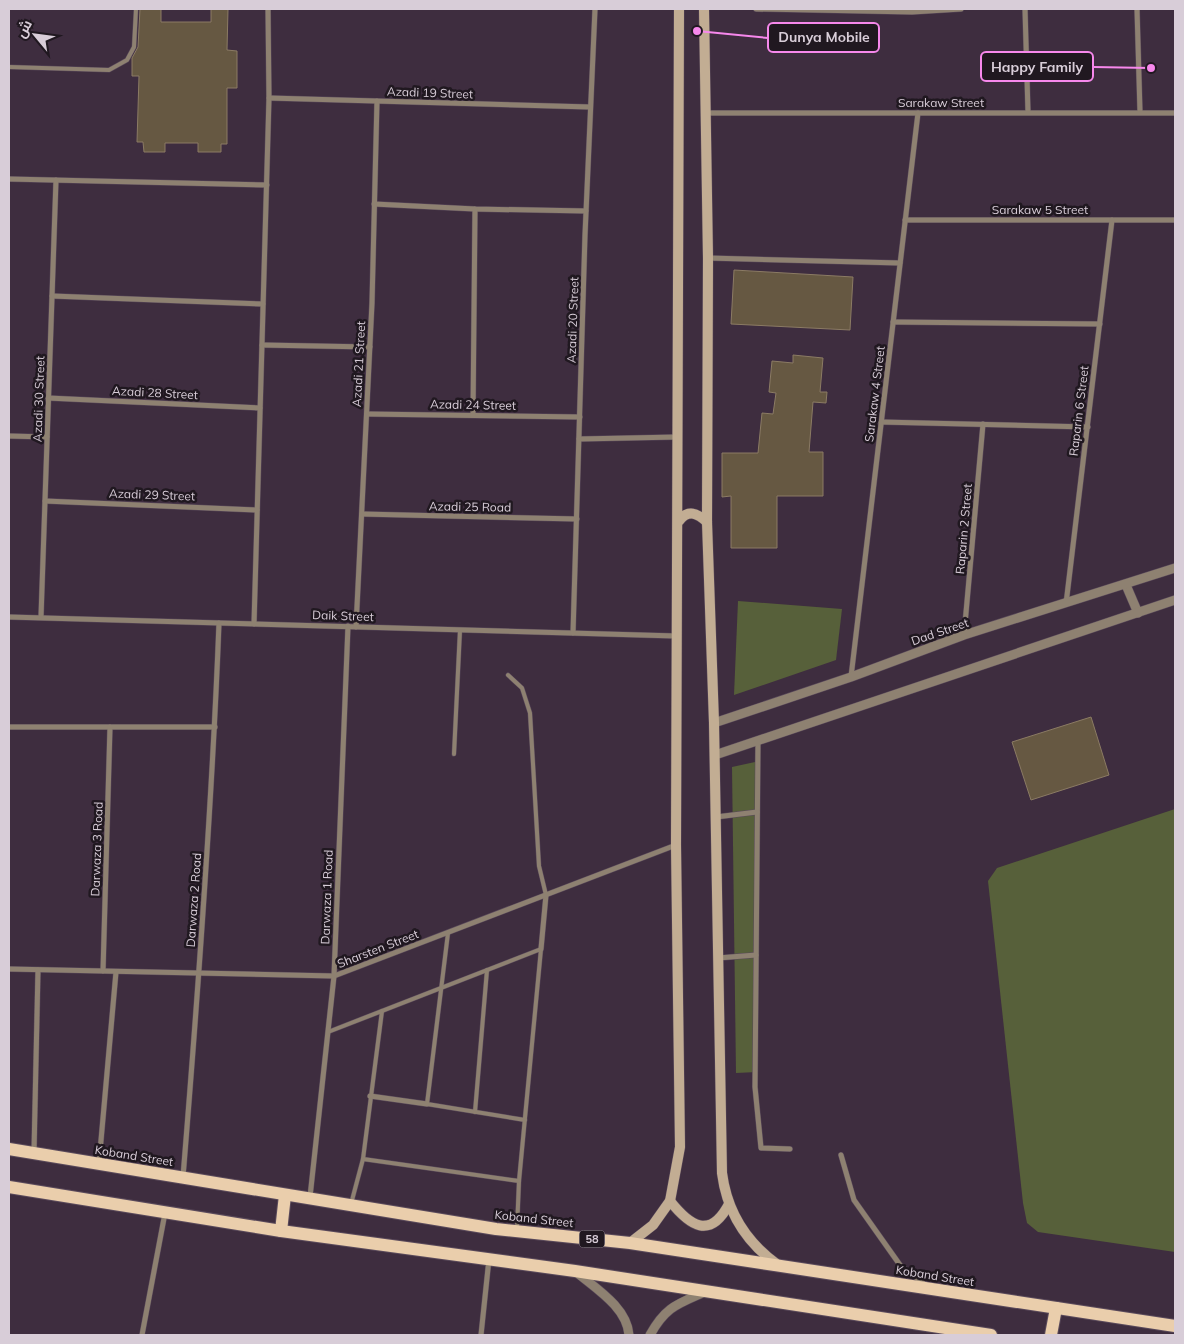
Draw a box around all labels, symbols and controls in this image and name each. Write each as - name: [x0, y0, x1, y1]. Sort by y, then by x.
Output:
- north arrow: [10, 10, 60, 60]
- text: ش: [11, 16, 36, 41]
- callout: Dunya Mobile: [768, 23, 879, 52]
- text: Dunya Mobile: [778, 28, 870, 46]
- callout: Happy Family: [981, 52, 1093, 81]
- text: Happy Family: [991, 58, 1083, 76]
- street label: Azadi 19 Street: [387, 84, 473, 101]
- street label: Sarakaw Street: [898, 95, 984, 110]
- street label: Sarakaw 5 Street: [992, 202, 1088, 217]
- street label: Azadi 20 Street: [564, 277, 581, 363]
- street label: Azadi 21 Street: [349, 321, 368, 407]
- street label: Sarakaw 4 Street: [861, 345, 888, 443]
- street label: Azadi 30 Street: [30, 356, 47, 442]
- street label: Raparin 6 Street: [1066, 365, 1091, 457]
- street label: Azadi 28 Street: [112, 383, 198, 402]
- street label: Azadi 24 Street: [430, 396, 516, 413]
- street label: Raparin 2 Street: [952, 483, 975, 575]
- street label: Azadi 29 Street: [109, 486, 195, 503]
- street label: Azadi 25 Road: [429, 498, 511, 515]
- street label: Daik Street: [312, 607, 374, 624]
- street label: Dad Street: [909, 615, 970, 648]
- street label: Darwaza 3 Road: [87, 801, 106, 897]
- street label: Darwaza 1 Road: [317, 849, 336, 945]
- street label: Darwaza 2 Road: [183, 852, 204, 948]
- street label: Sharsten Street: [335, 926, 421, 971]
- street label: Koband Street: [94, 1142, 174, 1169]
- street label: Koband Street: [494, 1207, 574, 1230]
- road number: 58: [580, 1230, 604, 1248]
- street label: Koband Street: [895, 1262, 975, 1289]

